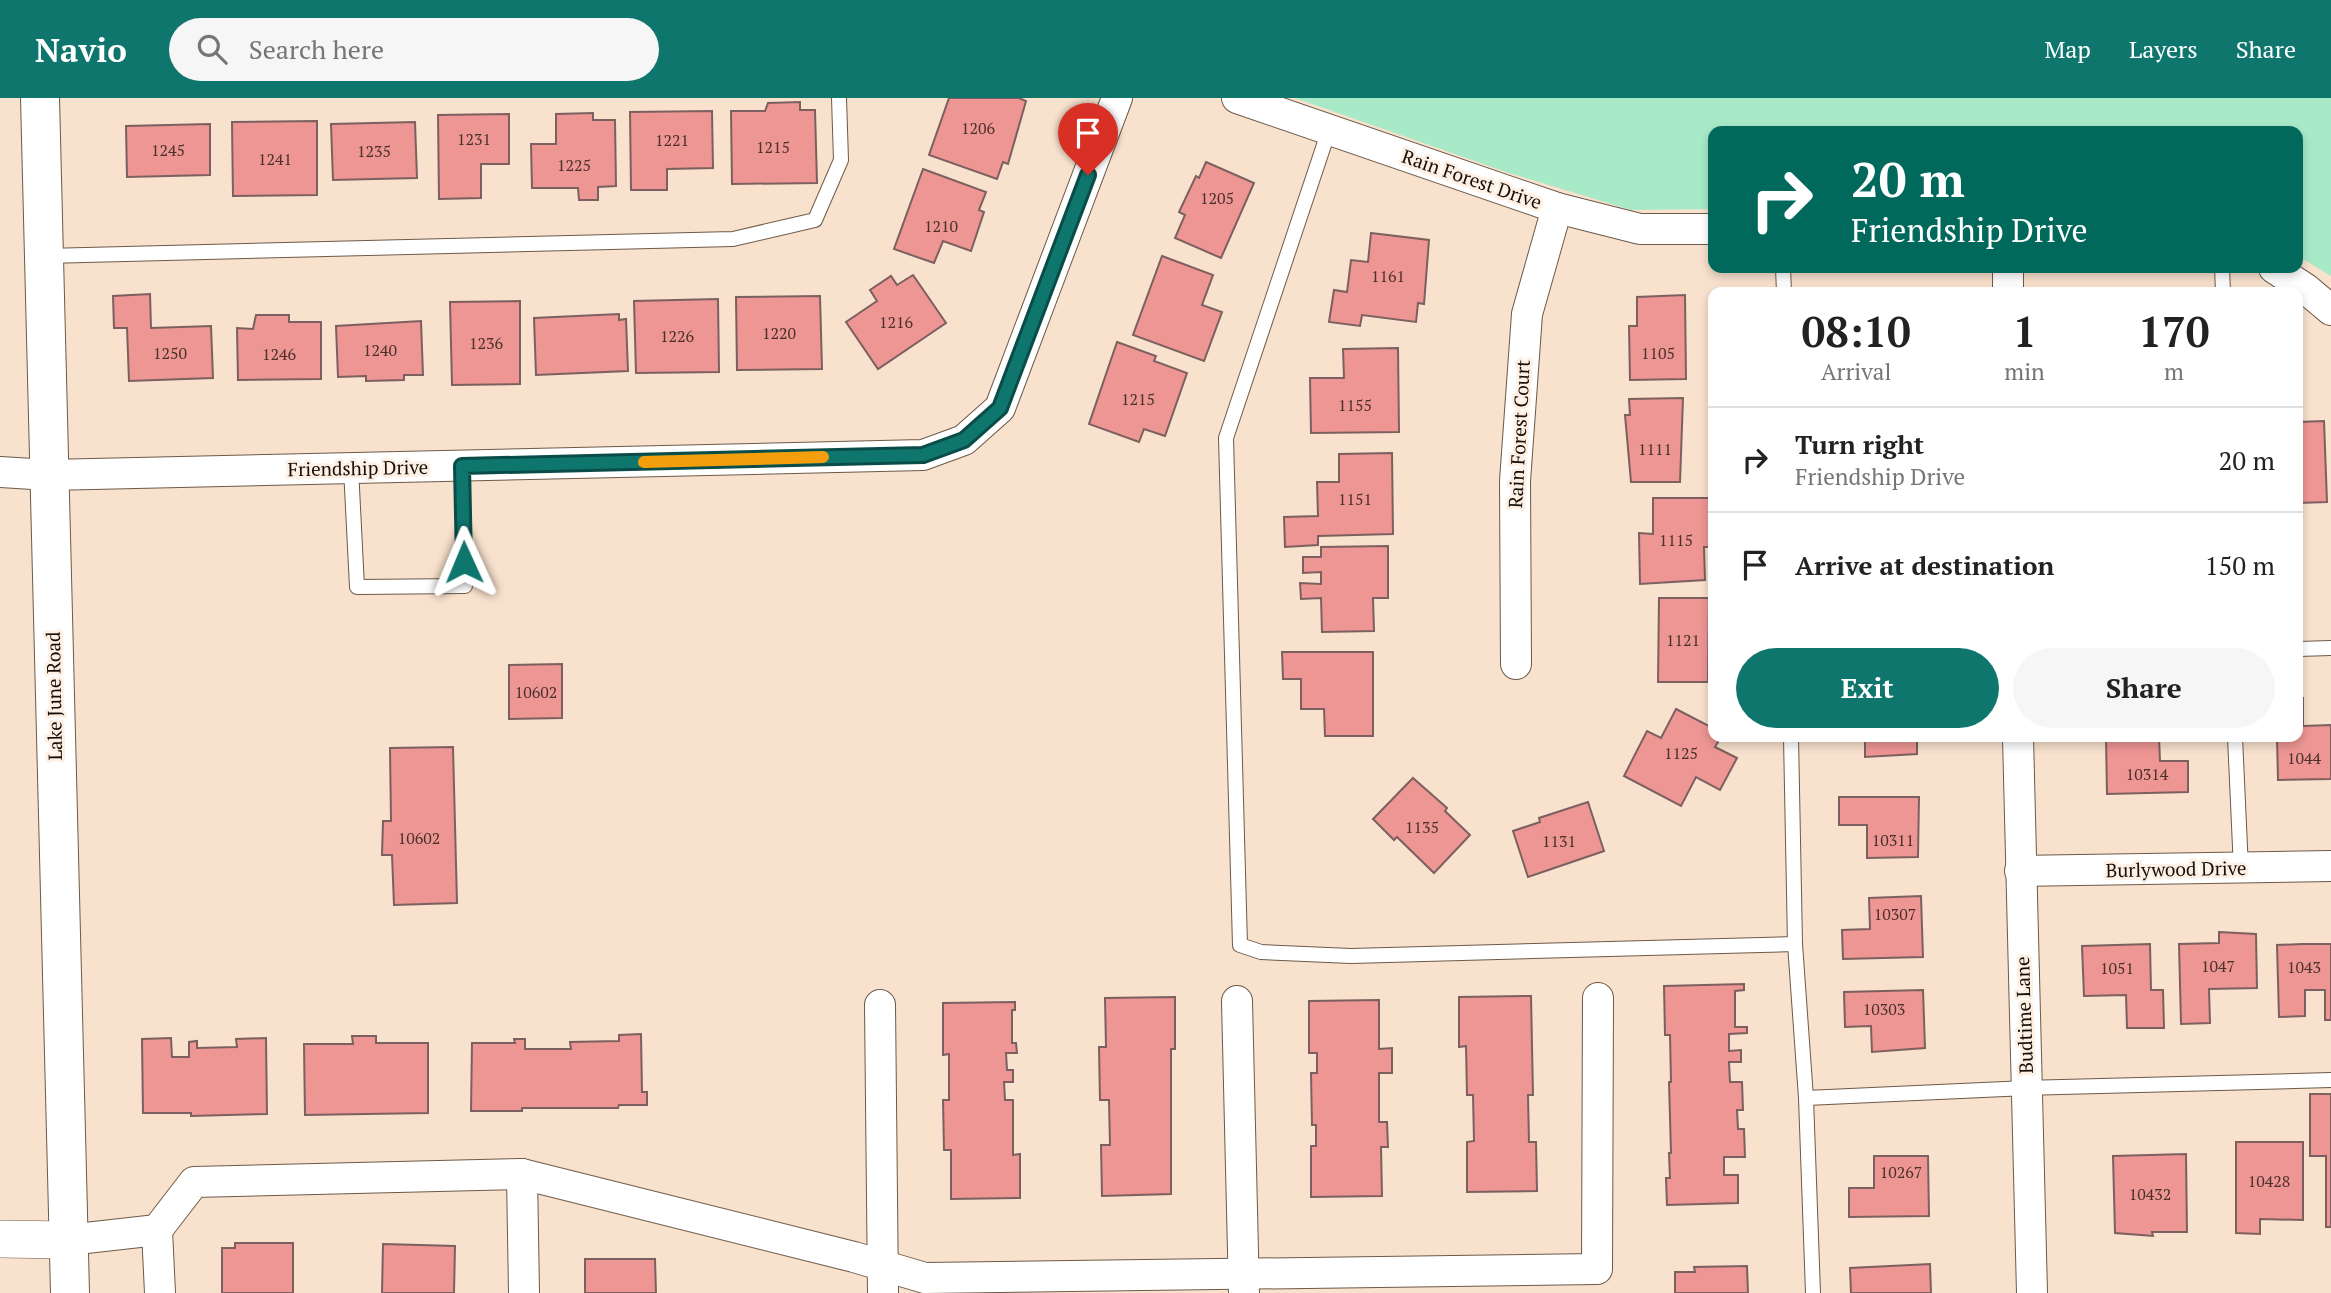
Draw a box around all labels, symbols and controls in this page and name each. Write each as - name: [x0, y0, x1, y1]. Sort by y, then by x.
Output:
- search box: [169, 18, 659, 81]
- text: Navio: [35, 28, 127, 71]
- icon: search: [193, 30, 231, 68]
- text: Search here: [249, 32, 384, 66]
- text: Map: [2044, 33, 2091, 65]
- text: Layers: [2129, 33, 2198, 65]
- text: Share: [2236, 33, 2296, 65]
- pin: [1058, 103, 1118, 175]
- icon: arrive: [1069, 114, 1107, 152]
- house number: 1206: [961, 117, 996, 139]
- house number: 1231: [457, 128, 491, 150]
- house number: 1221: [655, 129, 689, 151]
- house number: 1215: [756, 136, 790, 158]
- house number: 1245: [151, 139, 185, 161]
- house number: 1235: [357, 140, 391, 162]
- street label: Rain Forest Drive: [1399, 143, 1545, 214]
- text: 20 m: [1851, 146, 1965, 211]
- house number: 1241: [258, 148, 292, 170]
- house number: 1225: [557, 154, 591, 176]
- icon: right: [1736, 154, 1827, 245]
- house number: 1205: [1200, 187, 1234, 209]
- text: Friendship Drive: [1851, 209, 2088, 251]
- house number: 1210: [924, 215, 958, 237]
- house number: 1161: [1371, 265, 1405, 287]
- text: 08:10: [1802, 303, 1911, 359]
- text: 1: [2013, 303, 2036, 359]
- text: 170: [2138, 303, 2209, 359]
- house number: 1216: [879, 311, 914, 333]
- house number: 1220: [762, 322, 796, 344]
- house number: 1226: [660, 325, 695, 347]
- house number: 1236: [469, 332, 504, 354]
- house number: 1240: [363, 339, 397, 361]
- house number: 1250: [153, 342, 187, 364]
- house number: 1105: [1641, 342, 1675, 364]
- house number: 1246: [262, 343, 297, 365]
- text: Arrival: [1821, 356, 1891, 387]
- text: min: [2004, 356, 2045, 387]
- text: m: [2164, 356, 2184, 387]
- street label: Rain Forest Court: [1502, 359, 1535, 509]
- house number: 1215: [1121, 388, 1155, 410]
- house number: 1155: [1338, 394, 1372, 416]
- text: Turn right: [1795, 427, 1924, 461]
- house number: 1111: [1638, 438, 1672, 460]
- icon: right: [1736, 441, 1774, 479]
- text: 20 m: [2219, 443, 2275, 477]
- street label: Friendship Drive: [288, 454, 428, 481]
- text: Friendship Drive: [1795, 461, 1965, 492]
- house number: 1151: [1338, 488, 1372, 510]
- position arrow: [427, 525, 501, 599]
- house number: 1115: [1659, 529, 1693, 551]
- icon: arrive: [1736, 546, 1774, 584]
- text: Arrive at destination: [1795, 548, 2054, 582]
- text: 150 m: [2205, 548, 2275, 582]
- house number: 1121: [1666, 629, 1700, 651]
- street label: Lake June Road: [40, 631, 67, 761]
- button: Exit: [1736, 648, 1999, 728]
- button: Share: [2013, 648, 2275, 728]
- house number: 10602: [515, 681, 557, 703]
- house number: 1125: [1664, 742, 1698, 764]
- house number: 1044: [2287, 747, 2322, 769]
- house number: 10314: [2126, 763, 2169, 785]
- house number: 1135: [1405, 816, 1439, 838]
- house number: 10602: [398, 827, 440, 849]
- house number: 10311: [1872, 829, 1914, 851]
- house number: 1131: [1542, 830, 1576, 852]
- street label: Burlywood Drive: [2105, 855, 2247, 882]
- house number: 10307: [1874, 903, 1916, 925]
- house number: 1047: [2201, 955, 2235, 977]
- street label: Budtime Lane: [2009, 956, 2038, 1074]
- house number: 1043: [2287, 956, 2321, 978]
- house number: 1051: [2100, 957, 2134, 979]
- house number: 10303: [1863, 998, 1905, 1020]
- house number: 10267: [1880, 1161, 1922, 1183]
- house number: 10428: [2248, 1170, 2290, 1192]
- house number: 10432: [2129, 1183, 2171, 1205]

